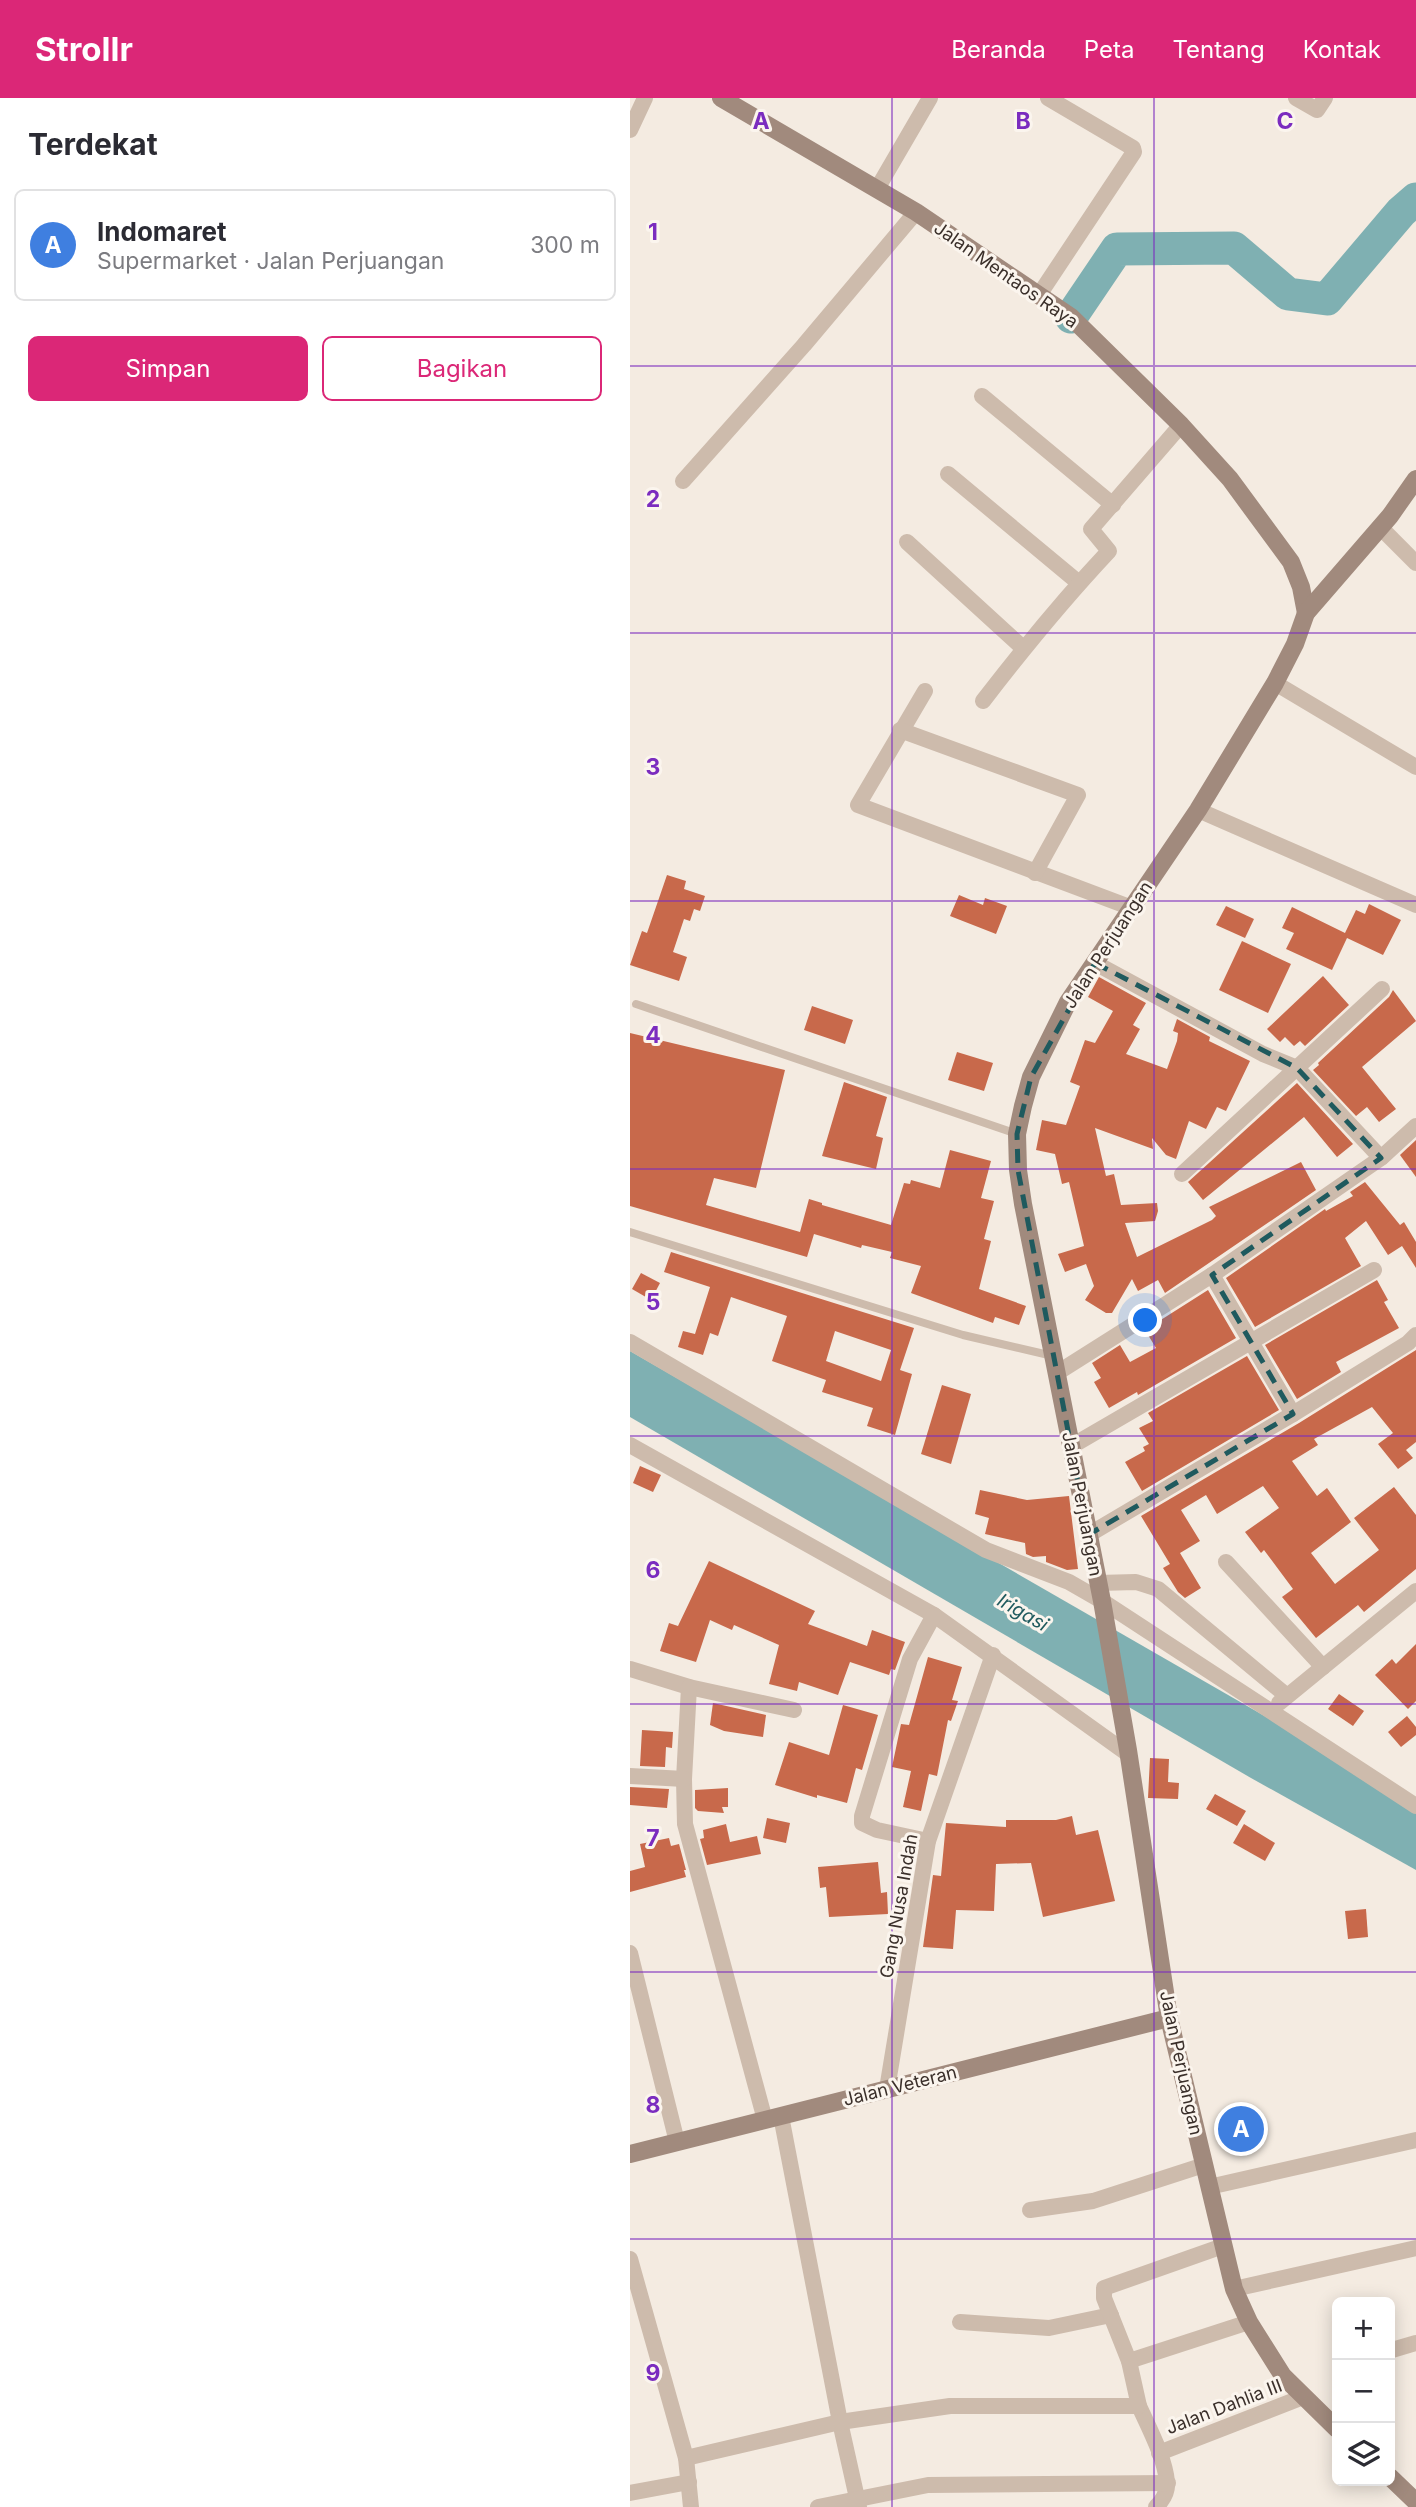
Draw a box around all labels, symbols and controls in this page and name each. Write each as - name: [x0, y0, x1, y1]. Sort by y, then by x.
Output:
- text: Strollr: [35, 29, 133, 69]
- text: Beranda: [951, 35, 1046, 64]
- text: Peta: [1084, 35, 1134, 64]
- text: Tentang: [1172, 35, 1265, 64]
- text: Kontak: [1303, 35, 1381, 64]
- text: A: [752, 107, 770, 135]
- text: B: [1015, 107, 1031, 135]
- text: C: [1276, 107, 1294, 135]
- text: Terdekat: [28, 126, 158, 162]
- text: Indomaret: [97, 216, 227, 247]
- street label: Jalan Mentaos Raya: [930, 217, 1082, 332]
- text: 1: [648, 218, 658, 246]
- text: A: [44, 231, 62, 259]
- text: 300 m: [530, 231, 600, 259]
- text: Supermarket · Jalan Perjuangan: [97, 247, 444, 275]
- button: Simpan: [28, 336, 308, 401]
- button: Bagikan: [322, 336, 602, 401]
- text: 2: [646, 485, 660, 513]
- text: 3: [646, 753, 660, 781]
- street label: Jalan Perjuangan: [1059, 877, 1156, 1012]
- text: 4: [645, 1021, 661, 1049]
- text: 5: [646, 1288, 660, 1316]
- your location: [1128, 1303, 1162, 1337]
- street label: Jalan Perjuangan: [1058, 1430, 1107, 1578]
- text: 6: [646, 1556, 660, 1584]
- water label: Irigasi: [993, 1589, 1053, 1636]
- text: 7: [646, 1824, 660, 1852]
- street label: Gang Nusa Indah: [875, 1832, 922, 1980]
- street label: Jalan Perjuangan: [1156, 1989, 1207, 2137]
- street label: Jalan Veteran: [841, 2061, 959, 2110]
- text: 8: [646, 2091, 660, 2119]
- pin: A: [1218, 2103, 1264, 2155]
- map controls: [1332, 2297, 1395, 2486]
- button: +: [1332, 2297, 1395, 2360]
- text: 9: [646, 2359, 660, 2387]
- button: −: [1332, 2360, 1395, 2423]
- street label: Jalan Dahlia III: [1163, 2375, 1285, 2438]
- button: layers: [1332, 2423, 1395, 2486]

